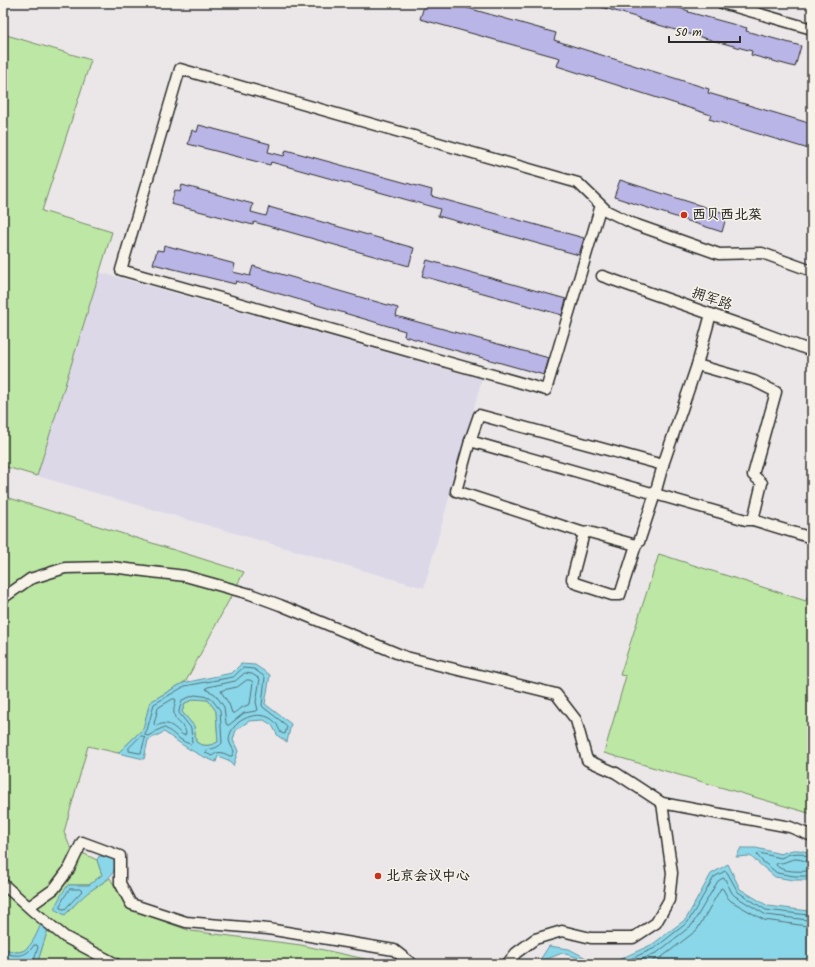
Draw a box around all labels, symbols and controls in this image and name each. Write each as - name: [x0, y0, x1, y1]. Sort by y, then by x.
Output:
- scale bar: [669, 18, 740, 44]
- text: 50 m: [675, 23, 702, 42]
- place label: 西贝西北菜: [692, 204, 762, 226]
- marker: 西贝西北菜: [679, 210, 689, 220]
- street label: 拥军路: [689, 282, 735, 316]
- place label: 北京会议中心: [386, 865, 470, 887]
- marker: 北京会议中心: [373, 871, 383, 881]

